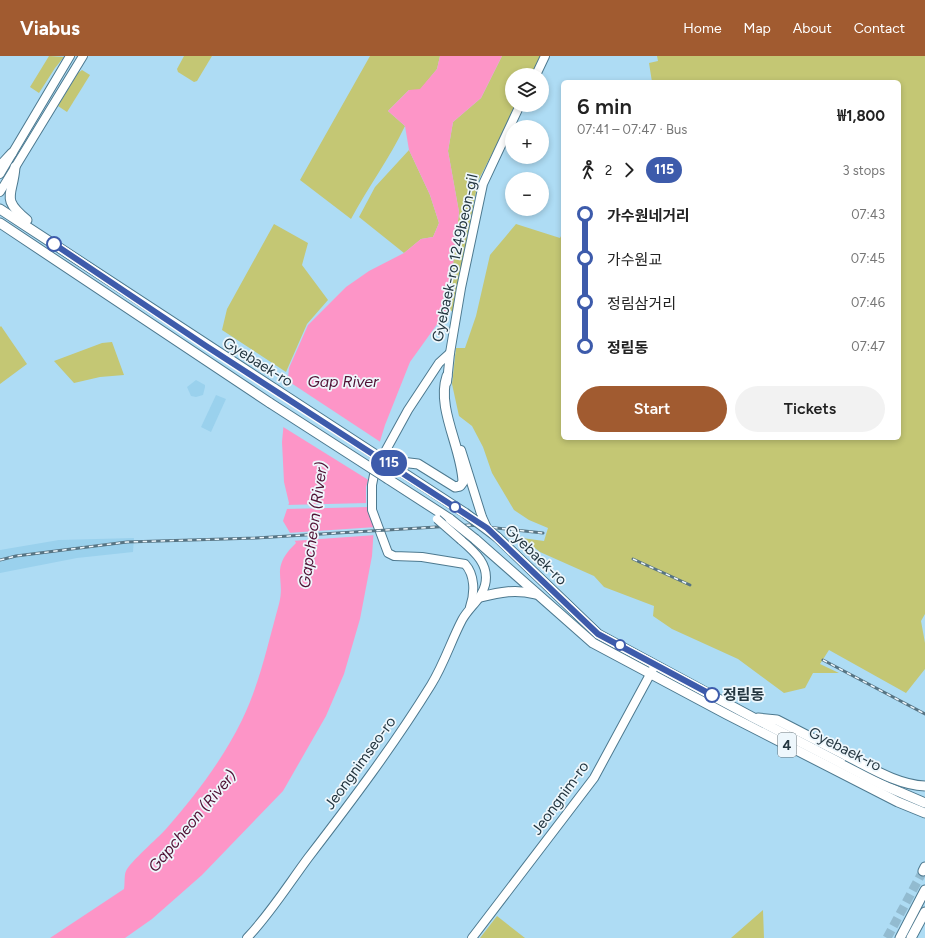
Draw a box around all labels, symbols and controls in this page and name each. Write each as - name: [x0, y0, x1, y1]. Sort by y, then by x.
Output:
- text: Viabus: [20, 17, 80, 40]
- text: Home: [683, 20, 722, 37]
- text: Map: [744, 20, 771, 37]
- text: About: [793, 20, 832, 37]
- text: Contact: [854, 20, 905, 37]
- map controls: [505, 68, 549, 216]
- button: layers: [505, 68, 549, 112]
- text: 6 min: [577, 93, 632, 120]
- text: ₩1,800: [837, 107, 885, 125]
- button: +: [505, 120, 549, 164]
- text: 07:41 – 07:47 · Bus: [577, 122, 687, 137]
- icon: walk: [577, 159, 599, 181]
- icon: forward: [618, 159, 640, 181]
- text: 115: [654, 161, 674, 178]
- text: 2: [605, 163, 612, 178]
- text: 3 stops: [842, 163, 885, 178]
- street label: Gyebaek-ro 1249beon-gil: [428, 172, 482, 344]
- button: −: [505, 172, 549, 216]
- text: 가수원네거리: [607, 207, 690, 225]
- text: 07:43: [851, 207, 885, 222]
- unlabelled marker: [46, 236, 62, 252]
- text: 가수원교: [607, 251, 662, 269]
- text: 07:45: [851, 251, 885, 266]
- text: 정림삼거리: [607, 295, 676, 313]
- text: 07:46: [851, 295, 885, 310]
- street label: Gyebaek-ro: [220, 333, 297, 391]
- text: 정림동: [607, 339, 648, 357]
- text: 07:47: [851, 339, 885, 354]
- water label: Gap River: [307, 372, 379, 391]
- button: Start: [577, 386, 727, 432]
- button: Tickets: [735, 386, 885, 432]
- line badge: 115: [366, 450, 412, 476]
- text: 115: [379, 454, 399, 471]
- water label: Gapcheon (River): [295, 460, 331, 589]
- unlabelled marker: [449, 501, 461, 513]
- street label: Gyebaek-ro: [501, 521, 571, 589]
- unlabelled marker: [614, 639, 626, 651]
- place label: 정림동: [723, 686, 765, 704]
- marker: 정림동: [704, 687, 720, 703]
- street label: Jeongnimseo-ro: [320, 713, 400, 813]
- street label: Gyebaek-ro: [806, 723, 885, 775]
- road number: 4: [778, 733, 796, 757]
- street label: Jeongnim-ro: [527, 758, 593, 838]
- water label: Gapcheon (River): [144, 766, 240, 876]

